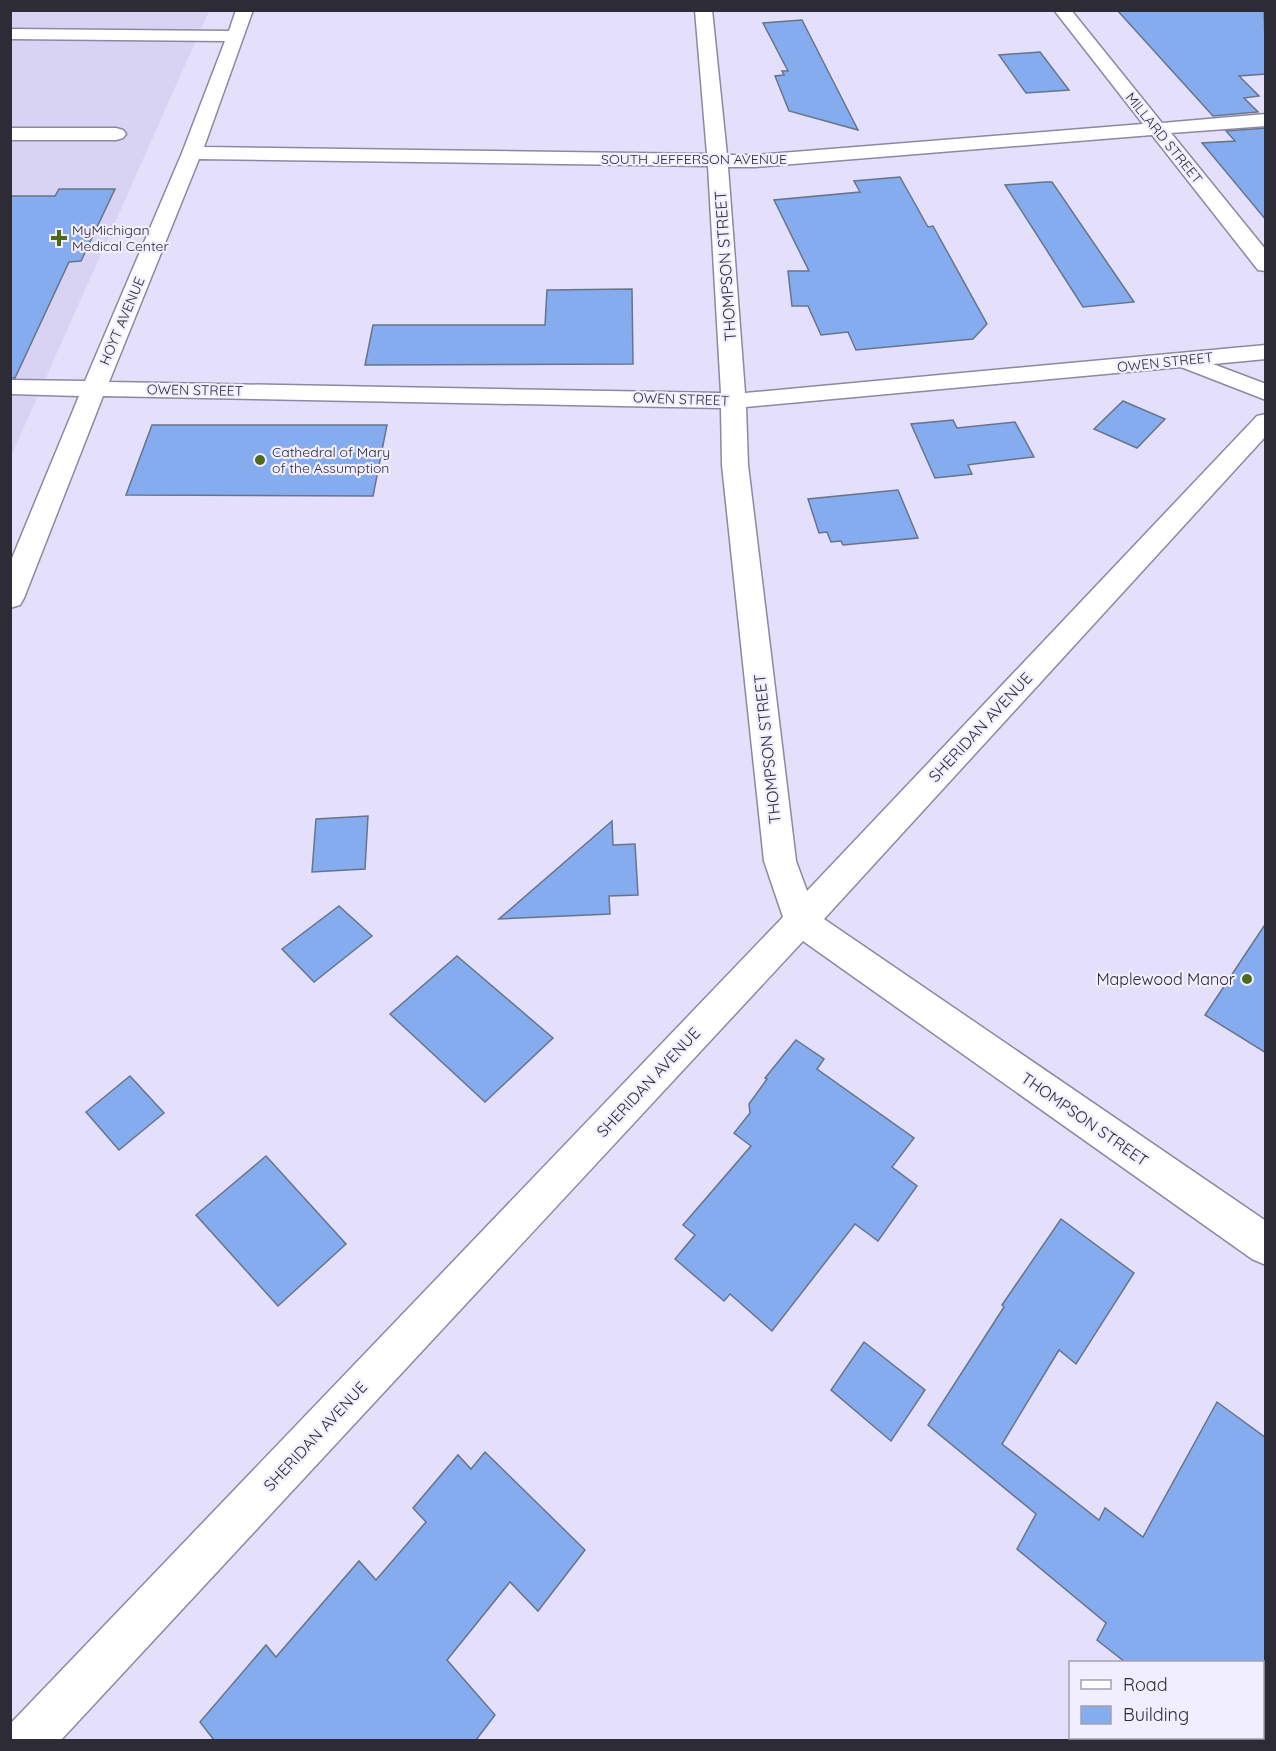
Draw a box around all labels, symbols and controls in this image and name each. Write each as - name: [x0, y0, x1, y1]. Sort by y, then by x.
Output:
- street label: MILLARD STREET: [1122, 89, 1206, 187]
- street label: SOUTH JEFFERSON AVENUE: [601, 150, 787, 168]
- street label: THOMPSON STREET: [710, 190, 740, 342]
- place label: MyMichigan Medical Center: [72, 221, 169, 255]
- marker: MyMichigan Medical Center: [50, 229, 68, 247]
- street label: HOYT AVENUE: [95, 274, 149, 368]
- street label: OWEN STREET: [1116, 348, 1214, 376]
- street label: OWEN STREET: [147, 380, 243, 400]
- street label: OWEN STREET: [633, 388, 729, 410]
- place label: Cathedral of Mary of the Assumption: [272, 443, 390, 477]
- marker: Cathedral of Mary of the Assumption: [253, 453, 267, 467]
- street label: SHERIDAN AVENUE: [924, 668, 1036, 786]
- street label: THOMPSON STREET: [749, 673, 785, 825]
- place label: Maplewood Manor: [1096, 969, 1235, 989]
- marker: Maplewood Manor: [1240, 972, 1254, 986]
- street label: SHERIDAN AVENUE: [592, 1023, 704, 1141]
- street label: THOMPSON STREET: [1018, 1068, 1153, 1171]
- street label: SHERIDAN AVENUE: [259, 1377, 371, 1495]
- legend: [1069, 1661, 1264, 1739]
- text: Road: [1123, 1673, 1168, 1696]
- text: Building: [1123, 1703, 1189, 1726]

